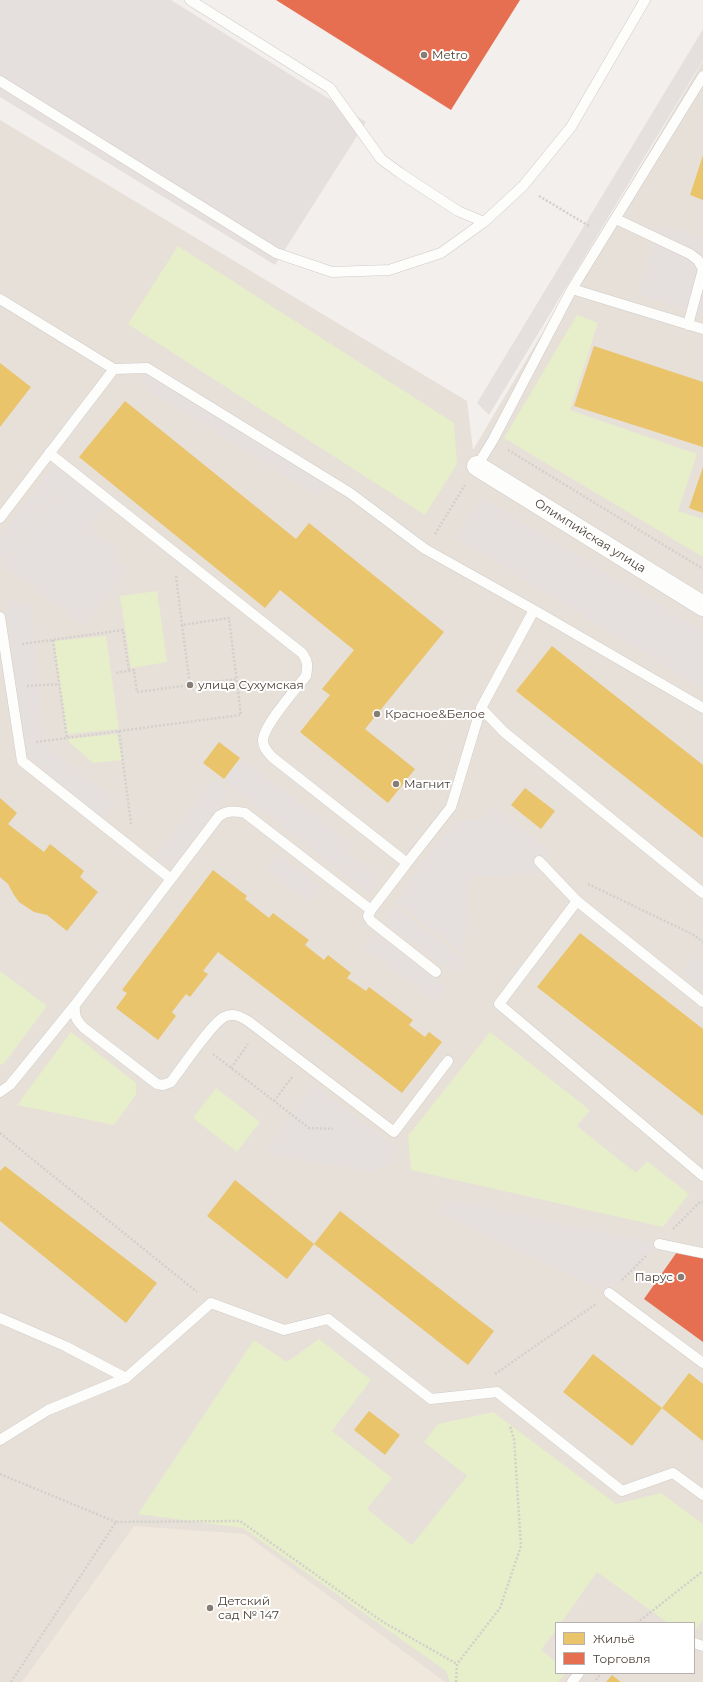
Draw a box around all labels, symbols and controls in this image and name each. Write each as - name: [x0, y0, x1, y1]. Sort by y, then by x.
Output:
- place label: Metro: [432, 48, 468, 62]
- marker: Metro: [419, 50, 429, 60]
- street label: Олимпийская улица: [532, 496, 648, 576]
- place label: улица Сухумская: [198, 678, 304, 692]
- marker: улица Сухумская: [185, 680, 195, 690]
- place label: Красное&Белое: [385, 707, 485, 721]
- marker: Красное&Белое: [372, 709, 382, 719]
- place label: Магнит: [404, 777, 450, 791]
- marker: Магнит: [391, 779, 401, 789]
- place label: Парус: [635, 1270, 673, 1284]
- marker: Парус: [676, 1272, 686, 1282]
- place label: Детский сад № 147: [218, 1594, 279, 1622]
- marker: Детский сад № 147: [205, 1603, 215, 1613]
- legend: [555, 1622, 695, 1674]
- text: Жильё: [593, 1631, 635, 1646]
- text: Торговля: [593, 1651, 650, 1666]

